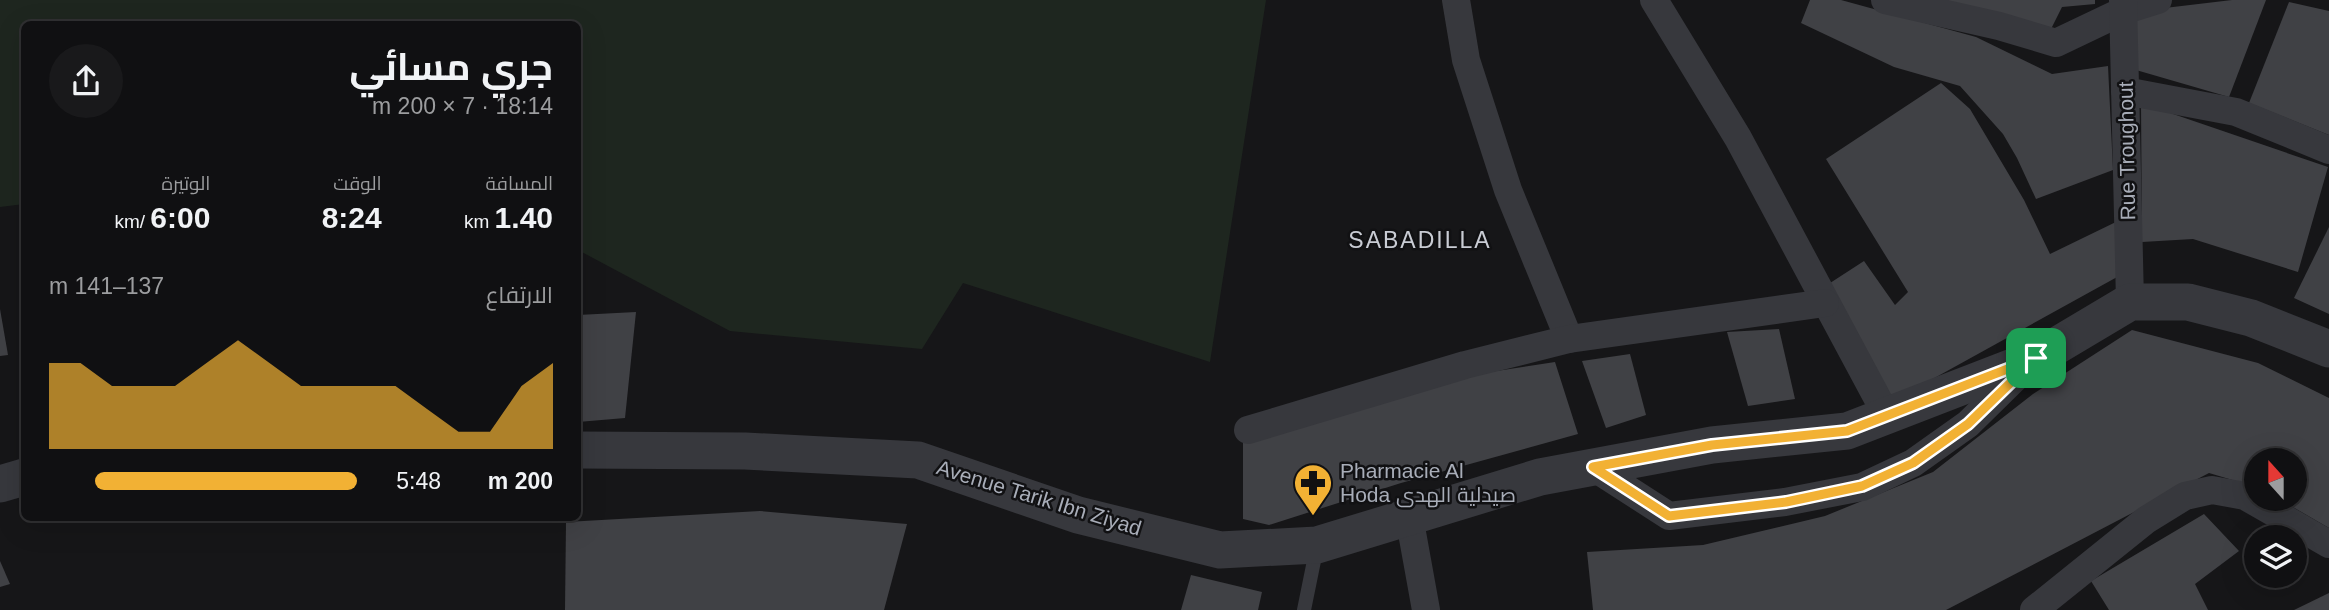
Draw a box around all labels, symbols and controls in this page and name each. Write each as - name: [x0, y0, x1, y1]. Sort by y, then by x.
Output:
- button: share: [49, 44, 123, 118]
- text: جري مسائي: [349, 46, 553, 88]
- street label: Rue Troughout: [2114, 81, 2139, 221]
- text: 18:14 · 7 × 200 m: [372, 93, 553, 119]
- text: الوتيرة: [162, 173, 210, 194]
- text: الوقت: [333, 173, 382, 194]
- text: المسافة: [485, 173, 553, 194]
- text: 6:00: [150, 201, 210, 234]
- text: 8:24: [322, 201, 382, 234]
- text: 1.40: [495, 201, 553, 234]
- text: /km: [114, 211, 150, 232]
- text: km: [464, 211, 495, 232]
- district label: SABADILLA: [1348, 227, 1492, 253]
- text: 137–141 m: [49, 273, 164, 299]
- text: الارتفاع: [486, 282, 553, 308]
- pin: [2006, 328, 2066, 388]
- icon: arrive: [2017, 339, 2055, 377]
- north arrow: [2244, 448, 2306, 511]
- map controls: [2244, 448, 2307, 588]
- street label: Avenue Tarik Ibn Ziyad: [934, 455, 1144, 540]
- place label: Pharmacie Al Hoda صيدلية الهدى: [1340, 459, 1516, 508]
- pharmacy icon: Pharmacie Al Hoda صيدلية الهدى: [1292, 462, 1334, 517]
- text: 5:48: [396, 468, 441, 494]
- text: 200 m: [488, 468, 553, 494]
- button: layers: [2244, 525, 2307, 588]

